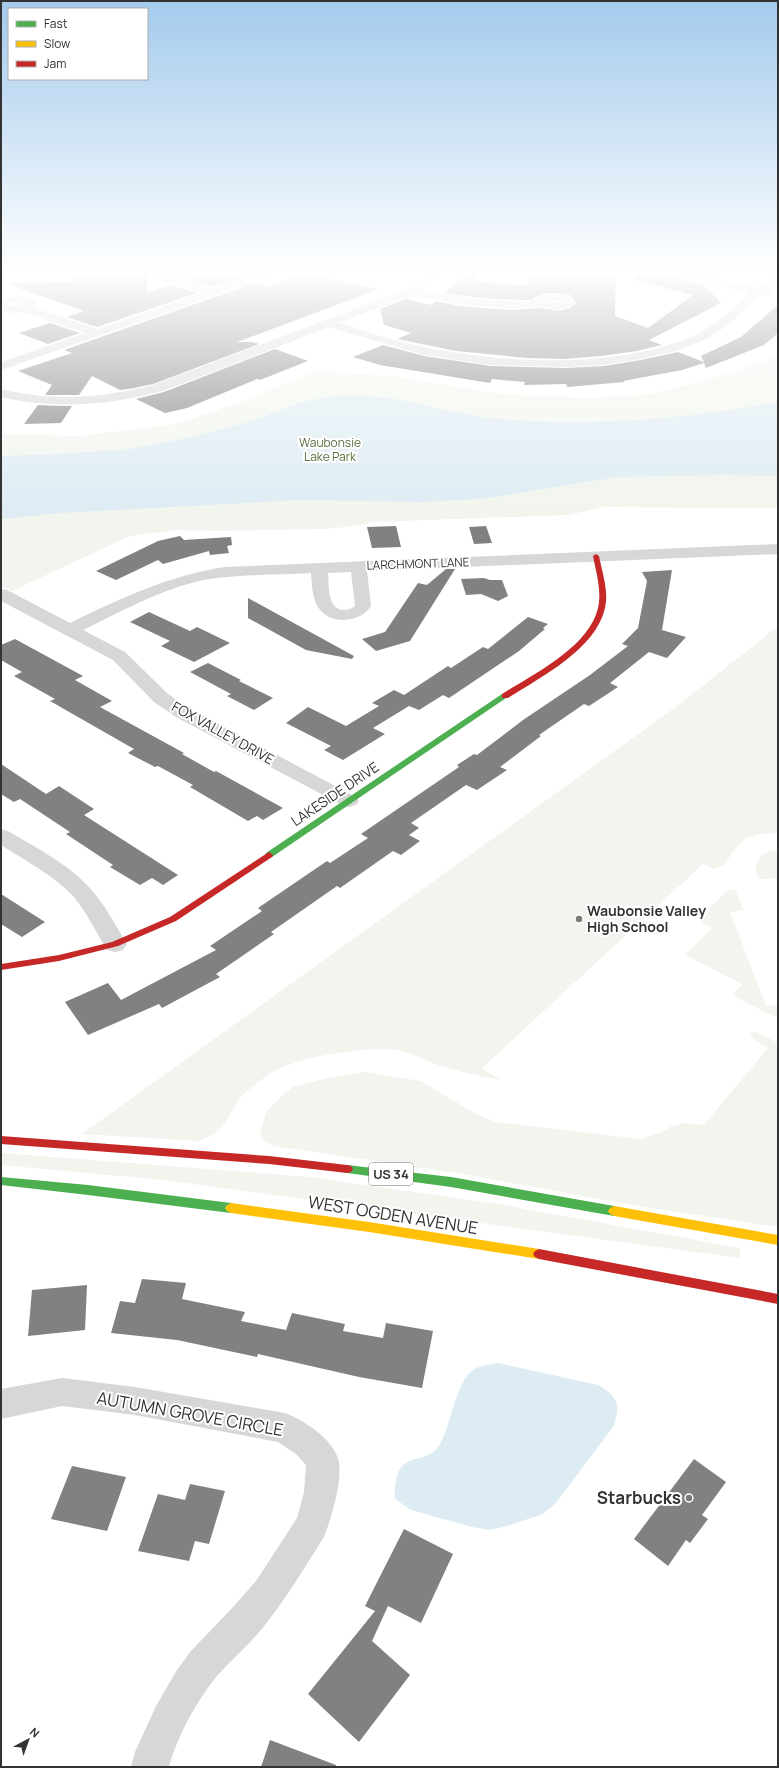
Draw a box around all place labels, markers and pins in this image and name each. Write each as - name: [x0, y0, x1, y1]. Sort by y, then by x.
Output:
- place label: Waubonsie Valley High School: [587, 901, 706, 936]
- marker: Waubonsie Valley High School: [574, 914, 584, 924]
- place label: Starbucks: [597, 1486, 681, 1509]
- marker: Starbucks: [684, 1493, 694, 1503]

